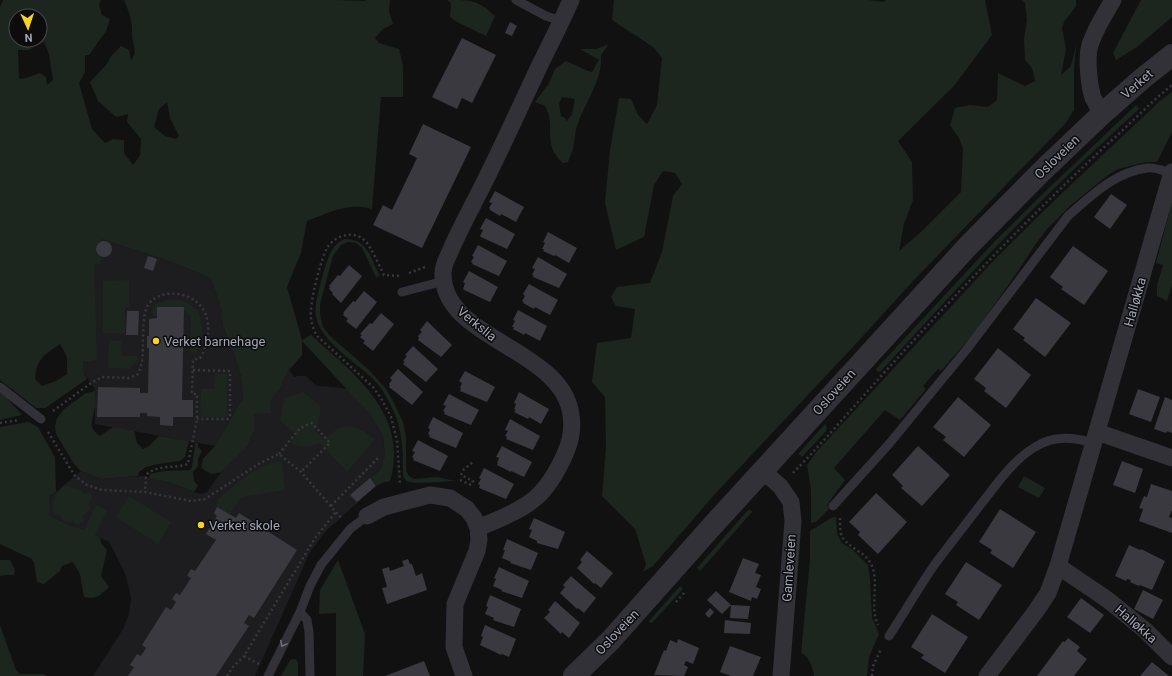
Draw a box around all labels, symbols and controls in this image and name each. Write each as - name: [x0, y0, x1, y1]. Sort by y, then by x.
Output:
- north arrow: [8, 8, 48, 48]
- text: N: [24, 31, 33, 44]
- street label: Verket: [1118, 66, 1156, 102]
- street label: Osloveien: [1031, 132, 1083, 182]
- street label: Halløkka: [1121, 276, 1149, 328]
- street label: Verkslia: [454, 304, 500, 344]
- place label: Verket barnehage: [164, 334, 266, 349]
- marker: Verket barnehage: [151, 336, 161, 346]
- street label: Osloveien: [810, 366, 858, 418]
- place label: Verket skole: [209, 518, 280, 533]
- marker: Verket skole: [196, 520, 206, 530]
- street label: Gamleveien: [779, 534, 799, 602]
- street label: Halløkka: [1112, 602, 1160, 646]
- street label: Osloveien: [592, 606, 642, 658]
- one-way arrow: [280, 640, 288, 647]

